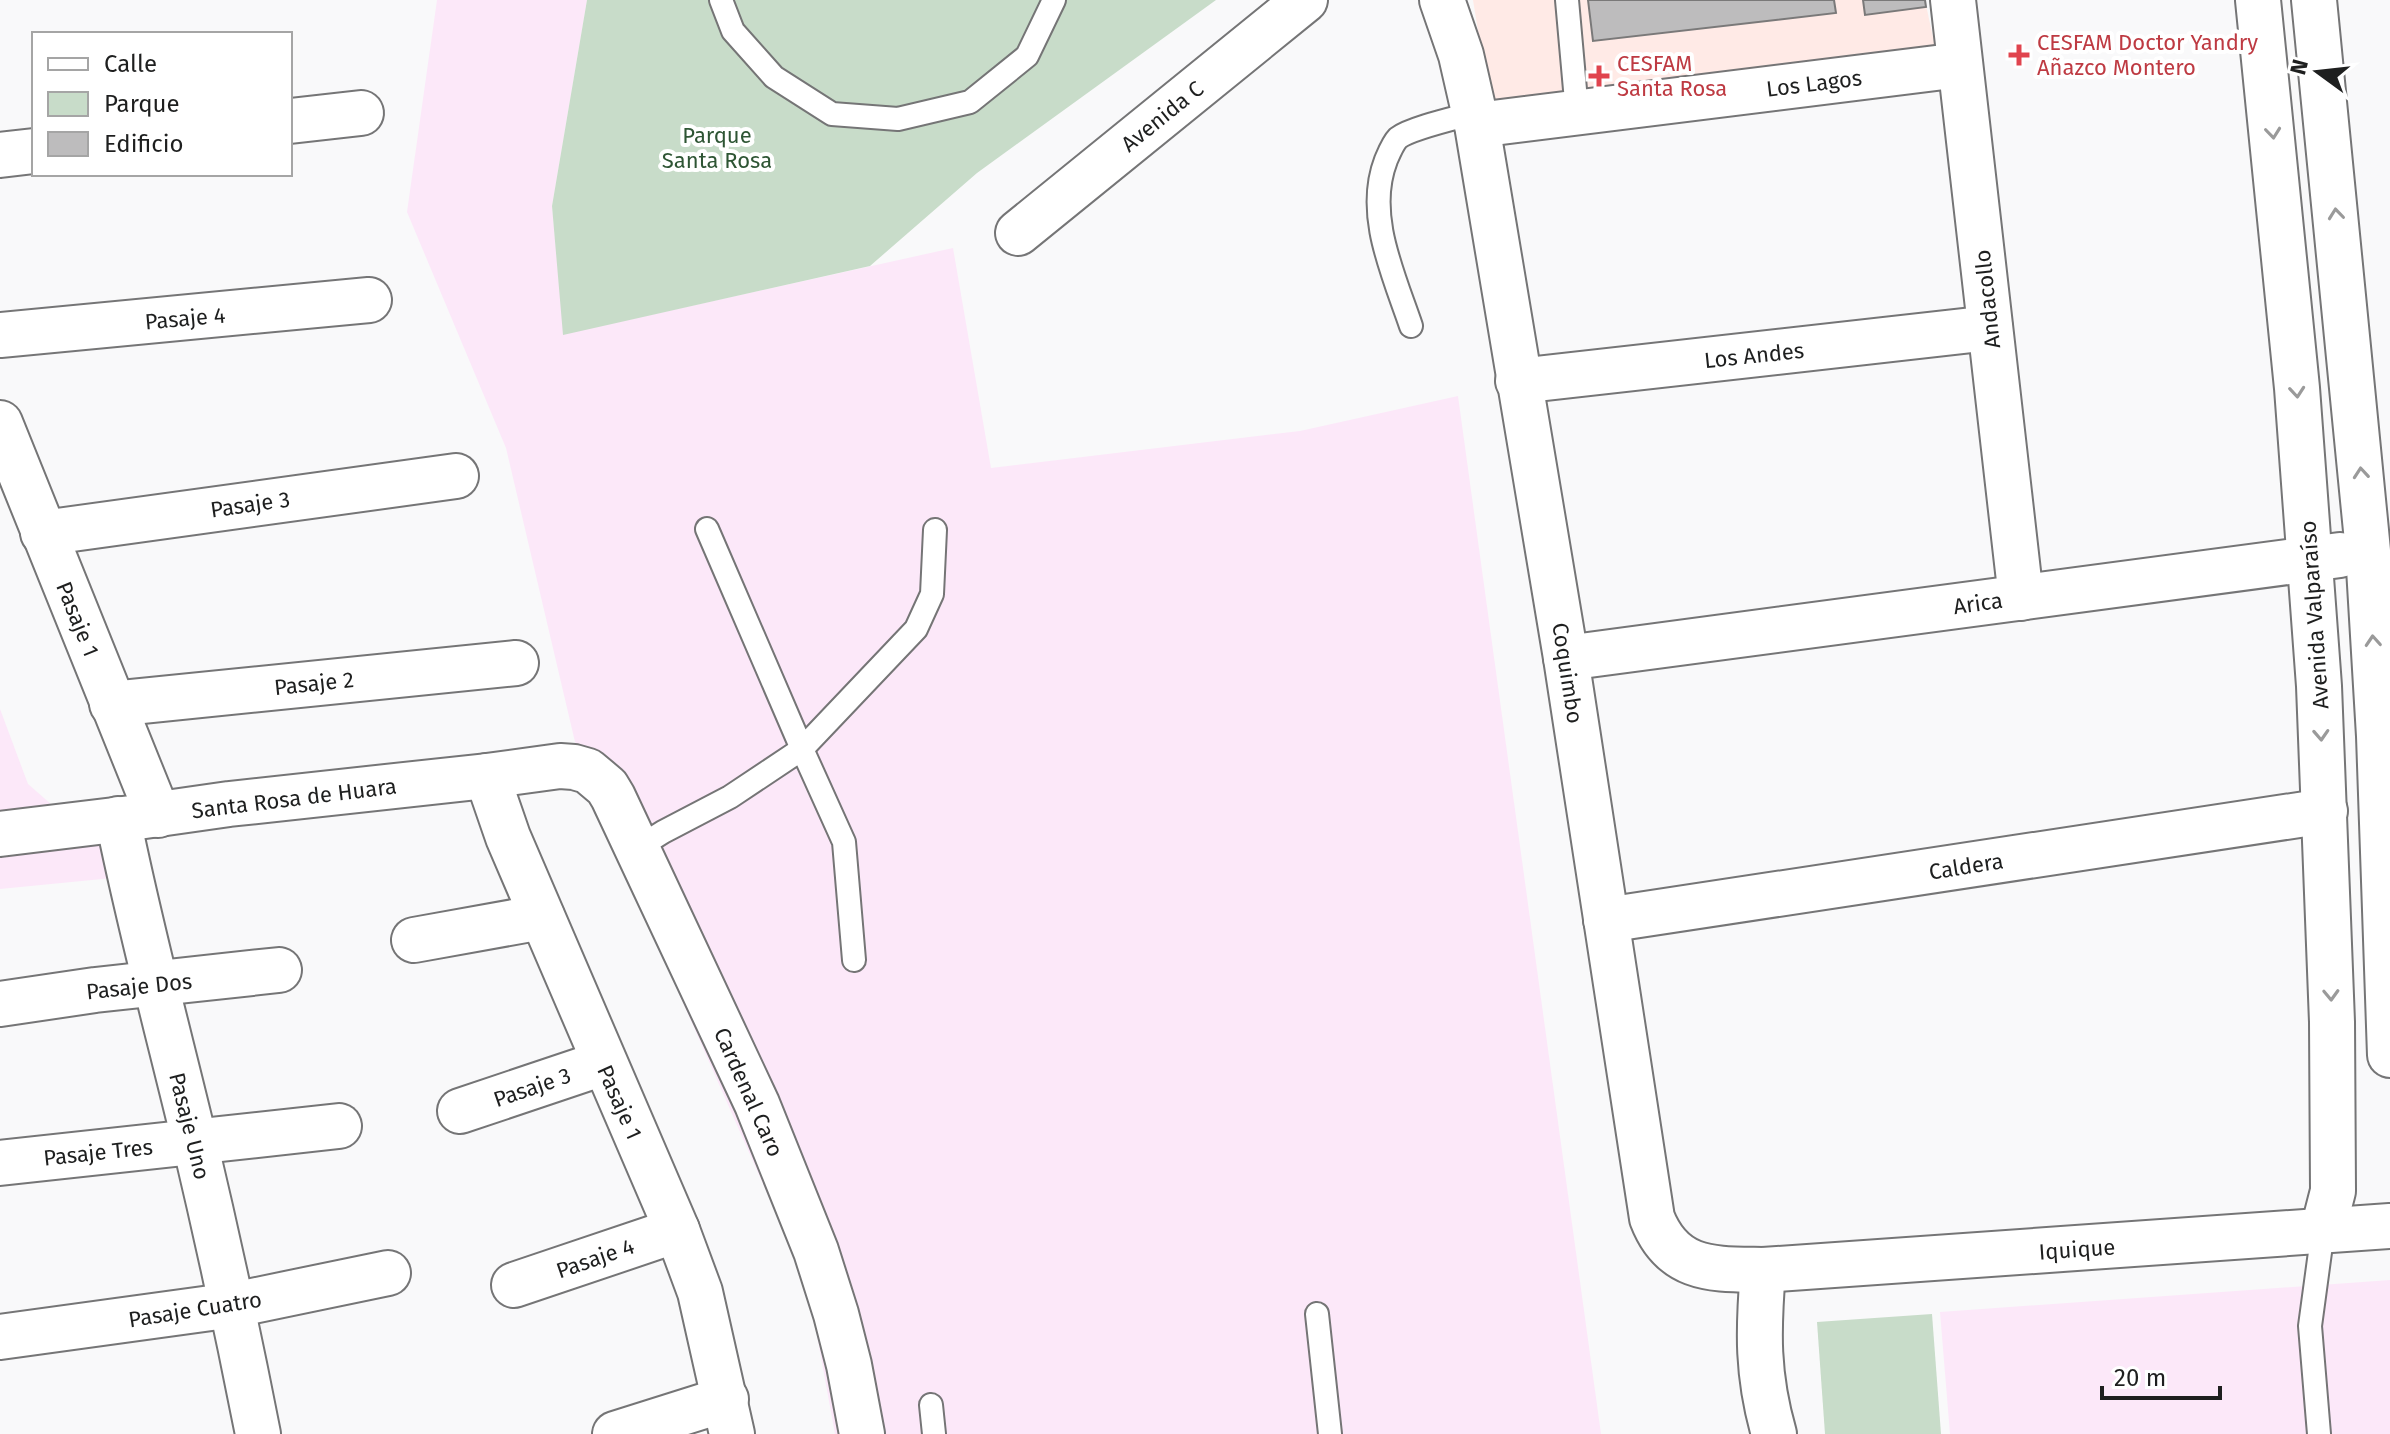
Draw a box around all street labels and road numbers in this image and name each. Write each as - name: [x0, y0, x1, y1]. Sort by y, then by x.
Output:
- street label: Los Lagos: [1765, 64, 1863, 103]
- street label: Avenida C: [1116, 75, 1209, 158]
- street label: Andacollo: [1969, 248, 2006, 350]
- street label: Pasaje 4: [144, 302, 227, 335]
- street label: Los Andes: [1703, 337, 1805, 374]
- street label: Pasaje 3: [209, 486, 292, 523]
- street label: Avenida Valparaíso: [2294, 520, 2335, 710]
- street label: Pasaje 1: [50, 578, 105, 661]
- street label: Arica: [1952, 587, 2004, 620]
- street label: Coquimbo: [1546, 621, 1589, 725]
- street label: Pasaje 2: [273, 666, 355, 701]
- street label: Santa Rosa de Huara: [190, 773, 398, 824]
- street label: Caldera: [1927, 847, 2005, 886]
- street label: Pasaje Dos: [85, 968, 193, 1005]
- street label: Cardenal Caro: [708, 1023, 789, 1161]
- street label: Pasaje 1: [591, 1061, 648, 1144]
- street label: Pasaje 3: [490, 1062, 574, 1113]
- street label: Pasaje Uno: [163, 1070, 216, 1182]
- street label: Pasaje Tres: [42, 1133, 154, 1172]
- street label: Pasaje 4: [553, 1232, 638, 1284]
- street label: Iquique: [2038, 1233, 2116, 1266]
- street label: Pasaje Cuatro: [127, 1286, 264, 1333]

